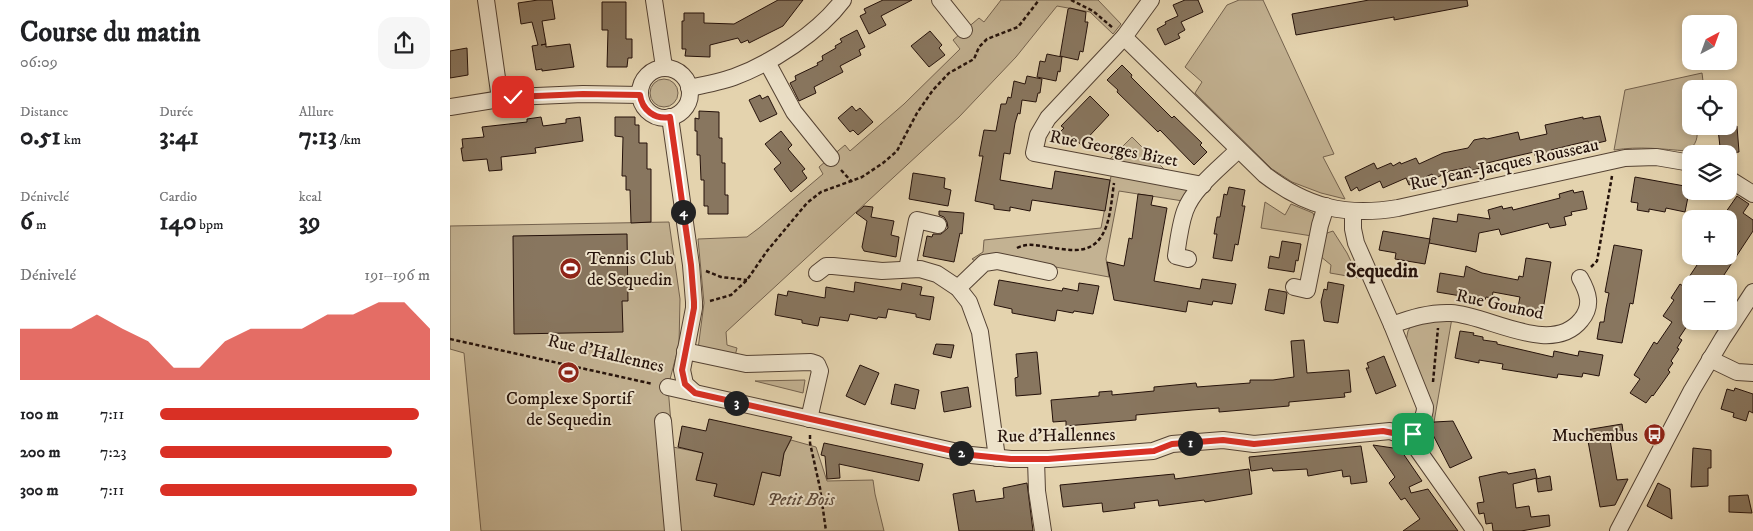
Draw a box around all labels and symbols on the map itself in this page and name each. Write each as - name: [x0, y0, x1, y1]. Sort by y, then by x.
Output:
- north arrow: [1682, 15, 1738, 70]
- pin: [492, 76, 534, 118]
- street label: Rue Georges Bizet: [1048, 126, 1180, 172]
- street label: Rue Jean-Jacques Rousseau: [1408, 134, 1601, 196]
- pin: 4: [670, 200, 696, 224]
- place label: Tennis Club de Sequedin: [587, 248, 674, 291]
- sports icon: Tennis Club de Sequedin: [559, 256, 583, 280]
- district label: Sequedin: [1346, 259, 1419, 284]
- street label: Rue Gounod: [1454, 285, 1546, 325]
- street label: Rue d'Hallennes: [545, 330, 666, 378]
- sports icon: Complexe Sportif de Sequedin: [557, 361, 581, 385]
- place label: Complexe Sportif de Sequedin: [506, 388, 635, 431]
- pin: 3: [724, 390, 748, 416]
- pin: [1392, 413, 1434, 455]
- bus stop icon: Muchembus: [1642, 423, 1666, 447]
- street label: Rue d'Hallennes: [996, 424, 1116, 448]
- place label: Muchembus: [1552, 425, 1638, 447]
- pin: 1: [1178, 430, 1202, 456]
- pin: 2: [948, 440, 974, 466]
- park label: Petit Bois: [767, 489, 835, 511]

